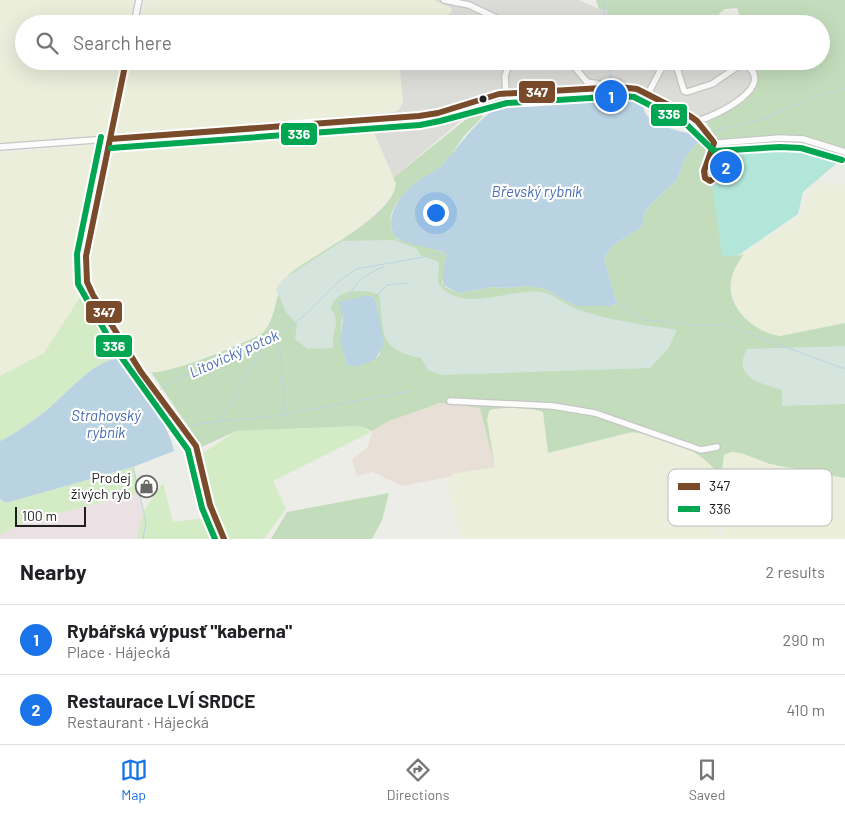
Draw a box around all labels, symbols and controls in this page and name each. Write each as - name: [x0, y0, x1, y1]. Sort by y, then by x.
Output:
- search box: [15, 15, 830, 70]
- icon: search: [33, 29, 61, 57]
- text: Search here: [73, 31, 172, 54]
- pin: 1: [595, 77, 627, 115]
- line badge: 347: [518, 80, 556, 104]
- text: 347: [526, 83, 548, 100]
- unlabelled marker: [478, 94, 488, 104]
- line badge: 336: [650, 103, 688, 127]
- text: 336: [658, 105, 681, 122]
- line badge: 336: [280, 122, 318, 146]
- text: 336: [288, 125, 311, 142]
- pin: 2: [710, 148, 742, 186]
- water label: Břevský rybník: [492, 182, 583, 200]
- your location: [423, 200, 449, 226]
- line badge: 347: [85, 300, 123, 324]
- text: 347: [93, 303, 115, 320]
- water label: Litovický potok: [186, 325, 282, 381]
- line badge: 336: [95, 334, 133, 358]
- text: 336: [103, 337, 126, 354]
- water label: Strahovský rybník: [71, 406, 142, 441]
- place label: Prodej živých ryb: [71, 469, 131, 502]
- legend: [668, 469, 832, 526]
- shop icon: Prodej živých ryb: [135, 474, 159, 498]
- text: 347: [709, 477, 731, 494]
- text: 336: [709, 500, 731, 517]
- scale bar: [15, 504, 86, 527]
- text: 100 m: [22, 507, 57, 524]
- text: Nearby: [20, 559, 86, 584]
- text: 2 results: [766, 562, 825, 581]
- text: Rybářská výpusť "kaberna": [67, 619, 292, 642]
- text: 1: [33, 630, 39, 649]
- text: 290 m: [783, 630, 825, 649]
- text: Place · Hájecká: [67, 642, 170, 661]
- text: Restaurace LVÍ SRDCE: [67, 689, 255, 712]
- text: 2: [32, 700, 40, 719]
- text: 410 m: [787, 700, 825, 719]
- text: Restaurant · Hájecká: [67, 712, 209, 731]
- tab: Map: [120, 756, 148, 803]
- tab: Directions: [387, 756, 449, 803]
- tab: Saved: [689, 756, 725, 803]

